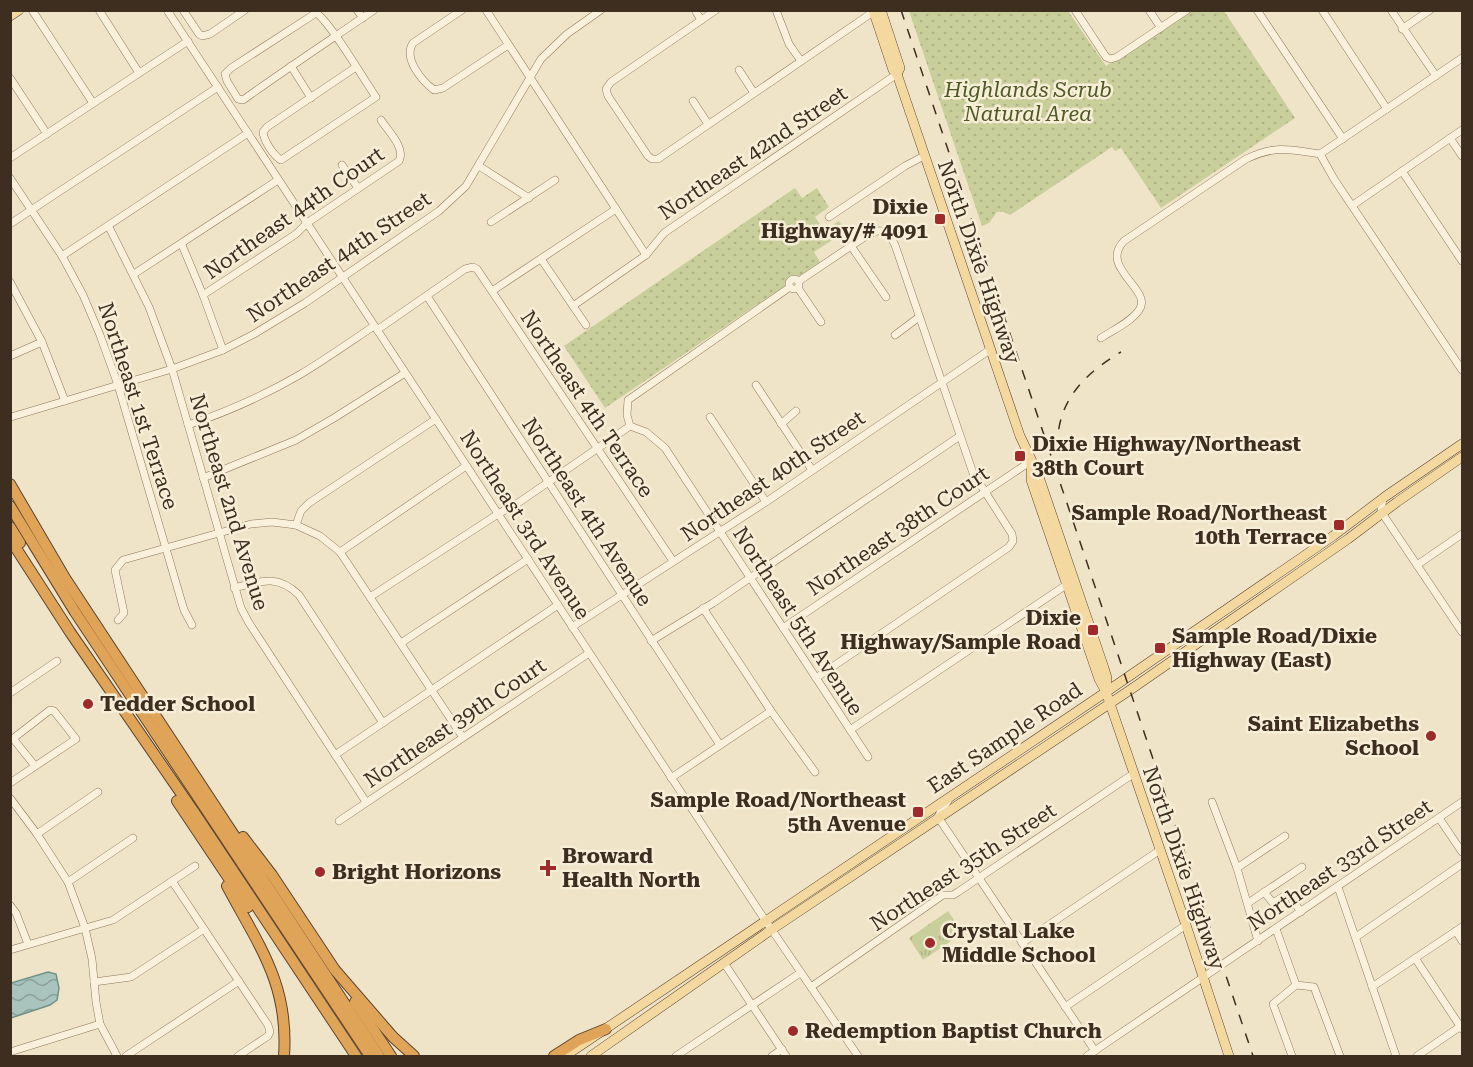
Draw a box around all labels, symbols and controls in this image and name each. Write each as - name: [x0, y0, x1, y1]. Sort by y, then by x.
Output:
- park label: Highlands Scrub Natural Area: [943, 78, 1112, 126]
- street label: Northeast 42nd Street: [654, 81, 852, 225]
- street label: Northeast 44th Court: [199, 142, 389, 284]
- street label: North Dixie Highway: [933, 157, 1025, 367]
- street label: Northeast 44th Street: [243, 187, 435, 327]
- place label: Dixie Highway/# 4091: [761, 195, 928, 243]
- marker: Dixie Highway/# 4091: [933, 212, 947, 226]
- street label: Northeast 1st Terrace: [93, 299, 183, 513]
- street label: Northeast 4th Terrace: [516, 306, 658, 502]
- street label: Northeast 2nd Avenue: [185, 391, 273, 613]
- street label: Northeast 40th Street: [677, 406, 869, 546]
- street label: Northeast 4th Avenue: [517, 413, 657, 611]
- street label: Northeast 3rd Avenue: [455, 426, 595, 624]
- place label: Dixie Highway/Northeast 38th Court: [1032, 432, 1301, 480]
- marker: Dixie Highway/Northeast 38th Court: [1013, 449, 1027, 463]
- street label: Northeast 38th Court: [803, 461, 994, 601]
- place label: Sample Road/Northeast 10th Terrace: [1072, 501, 1327, 549]
- marker: Sample Road/Northeast 10th Terrace: [1332, 518, 1346, 532]
- street label: Northeast 5th Avenue: [728, 522, 868, 720]
- place label: Dixie Highway/Sample Road: [840, 606, 1081, 654]
- marker: Dixie Highway/Sample Road: [1086, 623, 1100, 637]
- place label: Sample Road/Dixie Highway (East): [1172, 624, 1377, 672]
- marker: Sample Road/Dixie Highway (East): [1153, 641, 1167, 655]
- street label: Northeast 39th Court: [360, 653, 551, 793]
- street label: East Sample Road: [923, 677, 1087, 798]
- place label: Tedder School: [100, 692, 255, 716]
- marker: Tedder School: [81, 697, 95, 711]
- place label: Saint Elizabeths School: [1248, 712, 1419, 760]
- marker: Saint Elizabeths School: [1424, 729, 1438, 743]
- street label: North Dixie Highway: [1138, 763, 1230, 973]
- place label: Sample Road/Northeast 5th Avenue: [651, 788, 906, 836]
- street label: Northeast 33rd Street: [1243, 794, 1437, 936]
- street label: Northeast 35th Street: [866, 798, 1060, 936]
- marker: Sample Road/Northeast 5th Avenue: [911, 805, 925, 819]
- place label: Broward Health North: [562, 844, 700, 892]
- marker: Broward Health North: [539, 859, 557, 877]
- place label: Bright Horizons: [332, 860, 501, 884]
- marker: Bright Horizons: [313, 865, 327, 879]
- place label: Crystal Lake Middle School: [942, 919, 1096, 967]
- marker: Crystal Lake Middle School: [923, 936, 937, 950]
- place label: Redemption Baptist Church: [805, 1019, 1102, 1043]
- marker: Redemption Baptist Church: [786, 1024, 800, 1038]

